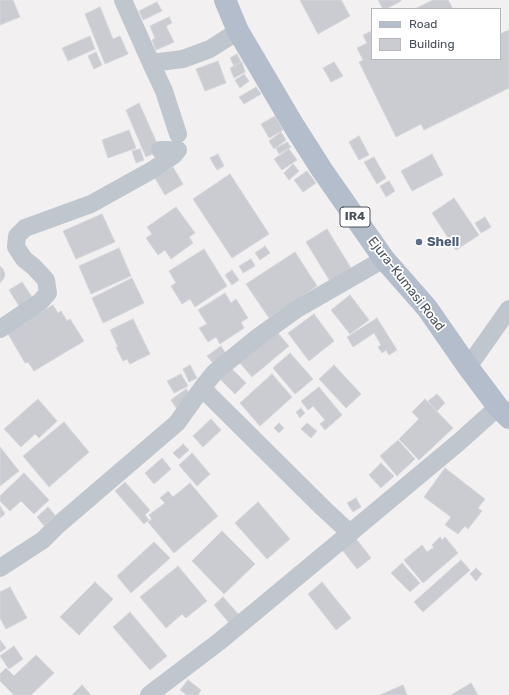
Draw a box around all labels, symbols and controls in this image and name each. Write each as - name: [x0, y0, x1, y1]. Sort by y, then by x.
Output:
- legend: [371, 8, 501, 60]
- text: Road: [409, 17, 437, 31]
- text: Building: [409, 37, 455, 51]
- road number: IR4: [340, 207, 370, 227]
- street label: Ejura-Kumasi Road: [364, 234, 448, 334]
- place label: Shell: [427, 234, 459, 250]
- marker: Shell: [414, 237, 424, 247]

